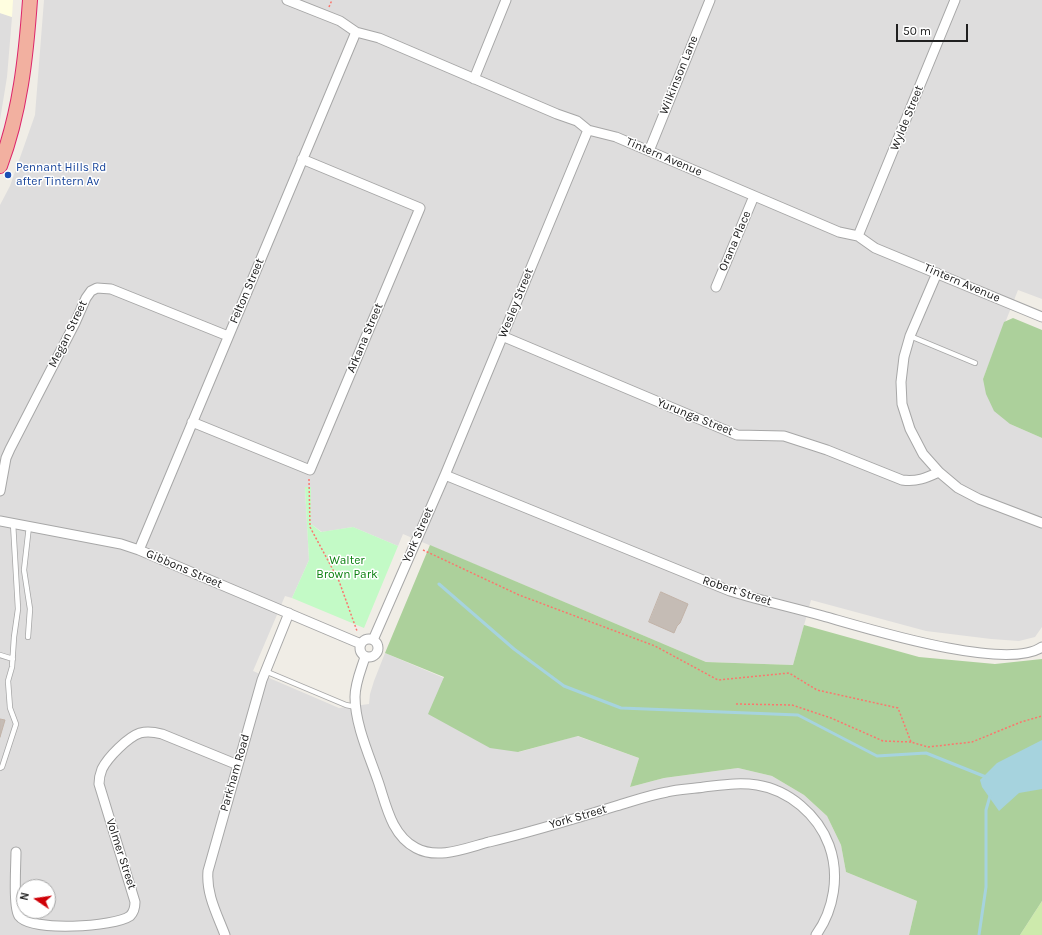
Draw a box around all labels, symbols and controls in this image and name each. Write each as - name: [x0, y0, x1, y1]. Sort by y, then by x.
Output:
- scale bar: [898, 16, 970, 42]
- text: 50 m: [903, 24, 931, 38]
- street label: Wilkinson Lane: [657, 33, 701, 117]
- street label: Wylde Street: [887, 83, 927, 153]
- street label: Tintern Avenue: [624, 134, 704, 180]
- place label: Pennant Hills Rd after Tintern Av: [16, 161, 106, 189]
- marker: Pennant Hills Rd after Tintern Av: [3, 170, 13, 180]
- street label: Orana Place: [716, 209, 754, 273]
- street label: Felton Street: [227, 256, 267, 326]
- street label: Tintern Avenue: [922, 260, 1002, 306]
- street label: Wesley Street: [496, 266, 536, 340]
- street label: Megan Street: [46, 298, 90, 370]
- street label: Arkana Street: [344, 301, 386, 375]
- street label: Yurunga Street: [655, 395, 735, 439]
- street label: York Street: [399, 505, 437, 565]
- street label: Gibbons Street: [144, 546, 224, 592]
- park label: Walter Brown Park: [316, 554, 378, 582]
- street label: Robert Street: [701, 573, 773, 609]
- street label: Parkham Road: [217, 733, 253, 813]
- street label: York Street: [548, 802, 608, 832]
- street label: Volmer Street: [103, 817, 139, 891]
- north arrow: [16, 879, 56, 919]
- text: N: [18, 891, 32, 902]

